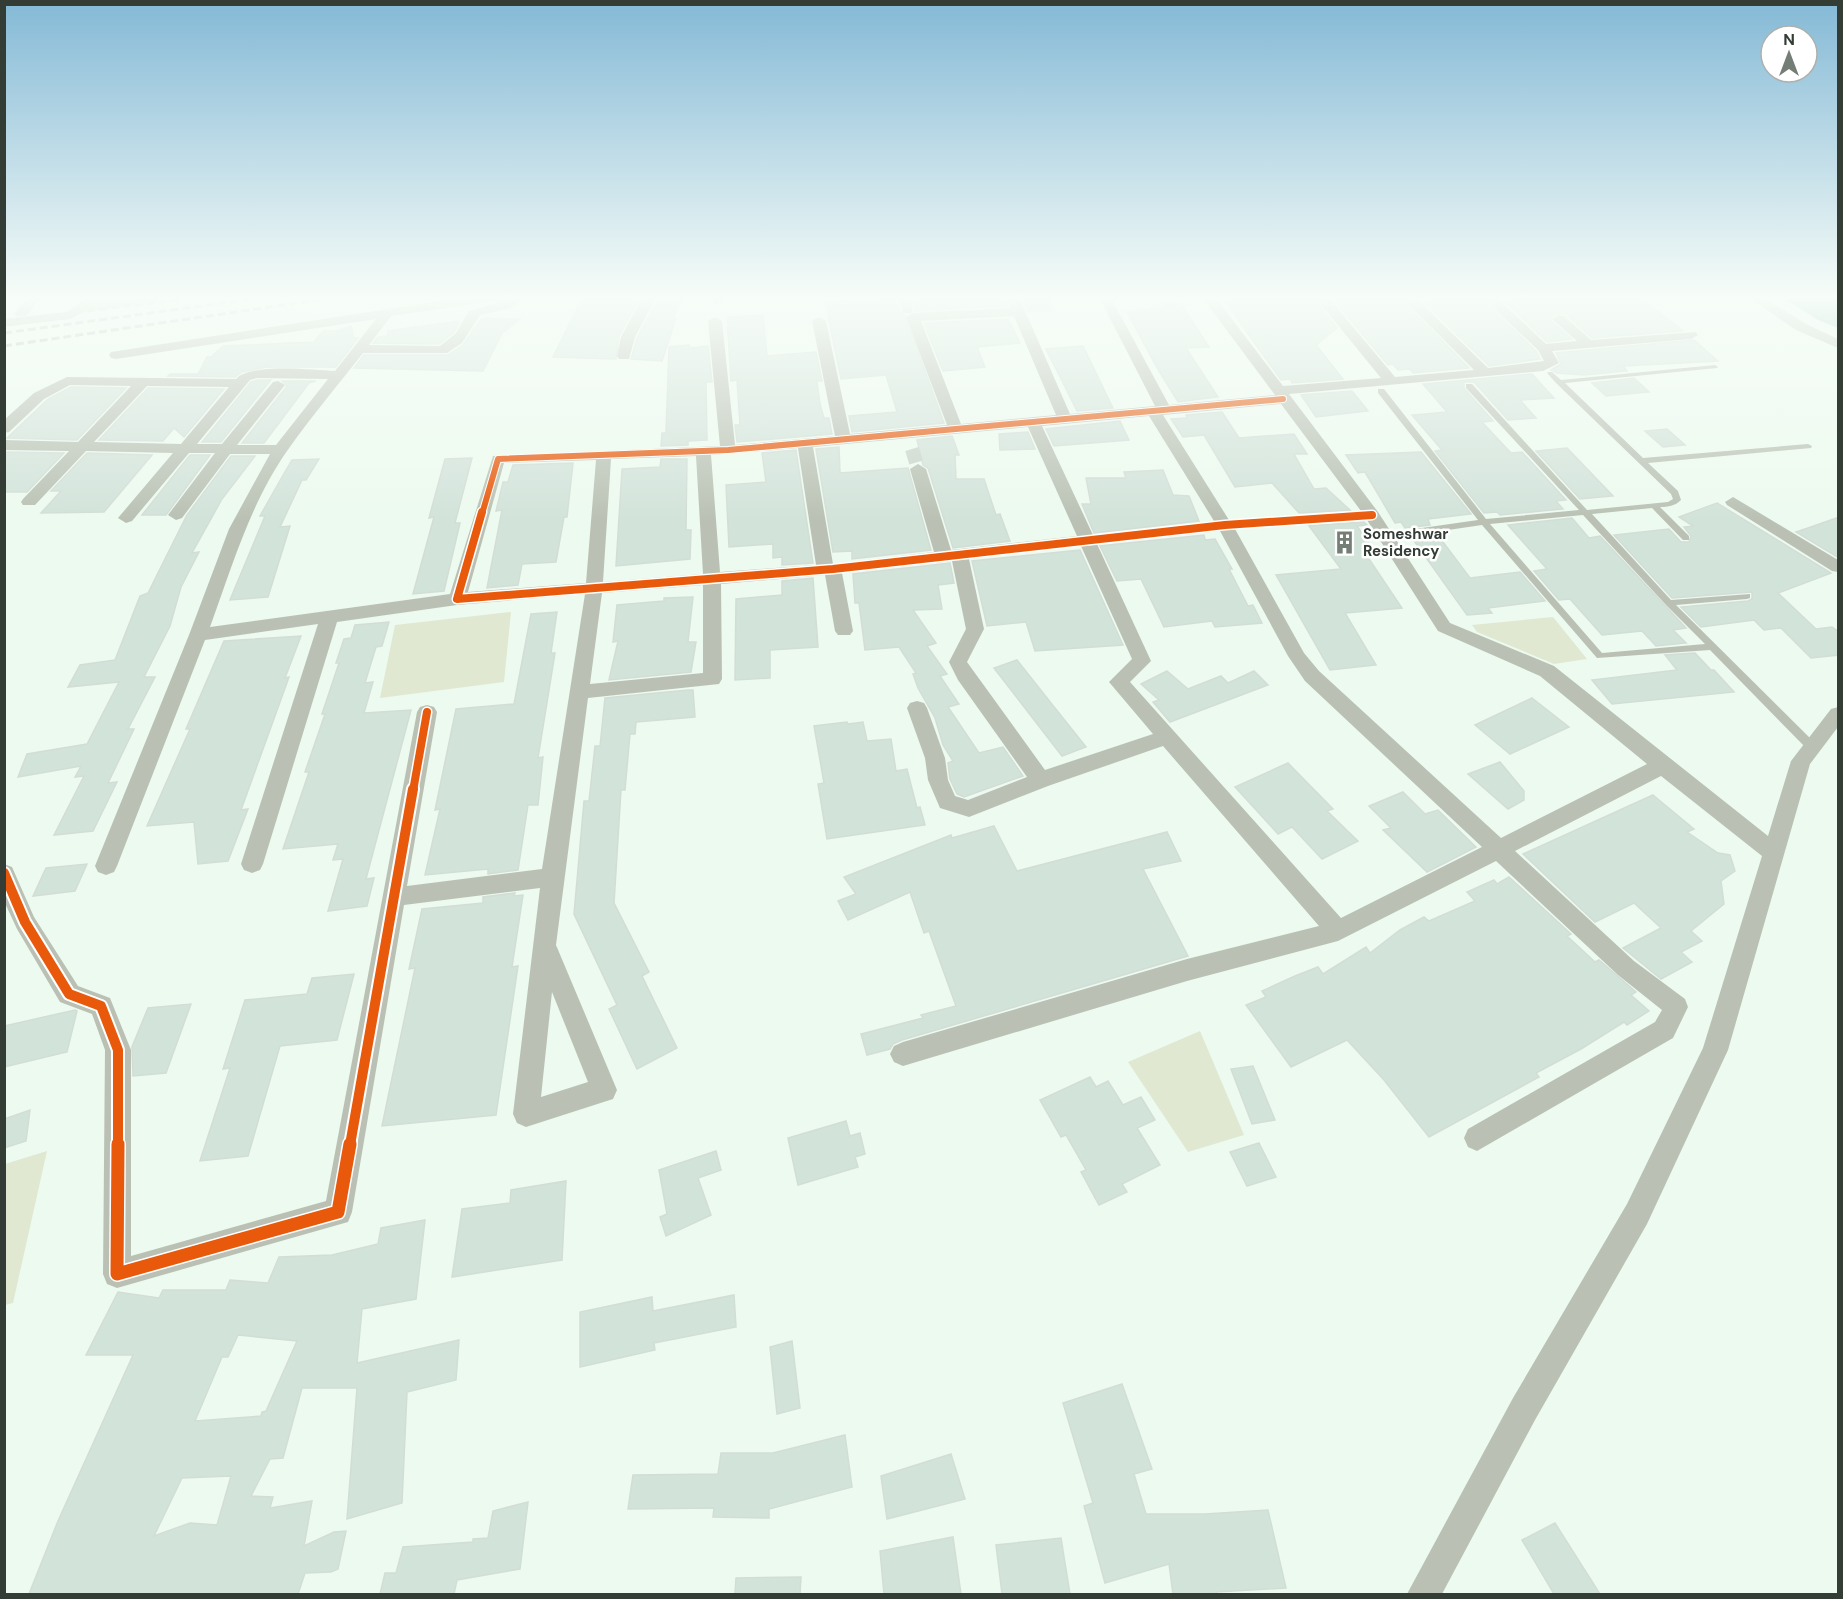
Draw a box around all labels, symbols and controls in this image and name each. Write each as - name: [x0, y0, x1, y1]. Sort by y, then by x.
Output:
- north arrow: [1759, 24, 1819, 84]
- text: N: [1783, 29, 1795, 50]
- place label: Someshwar Residency: [1363, 524, 1448, 561]
- building icon: Someshwar Residency: [1332, 530, 1358, 556]

